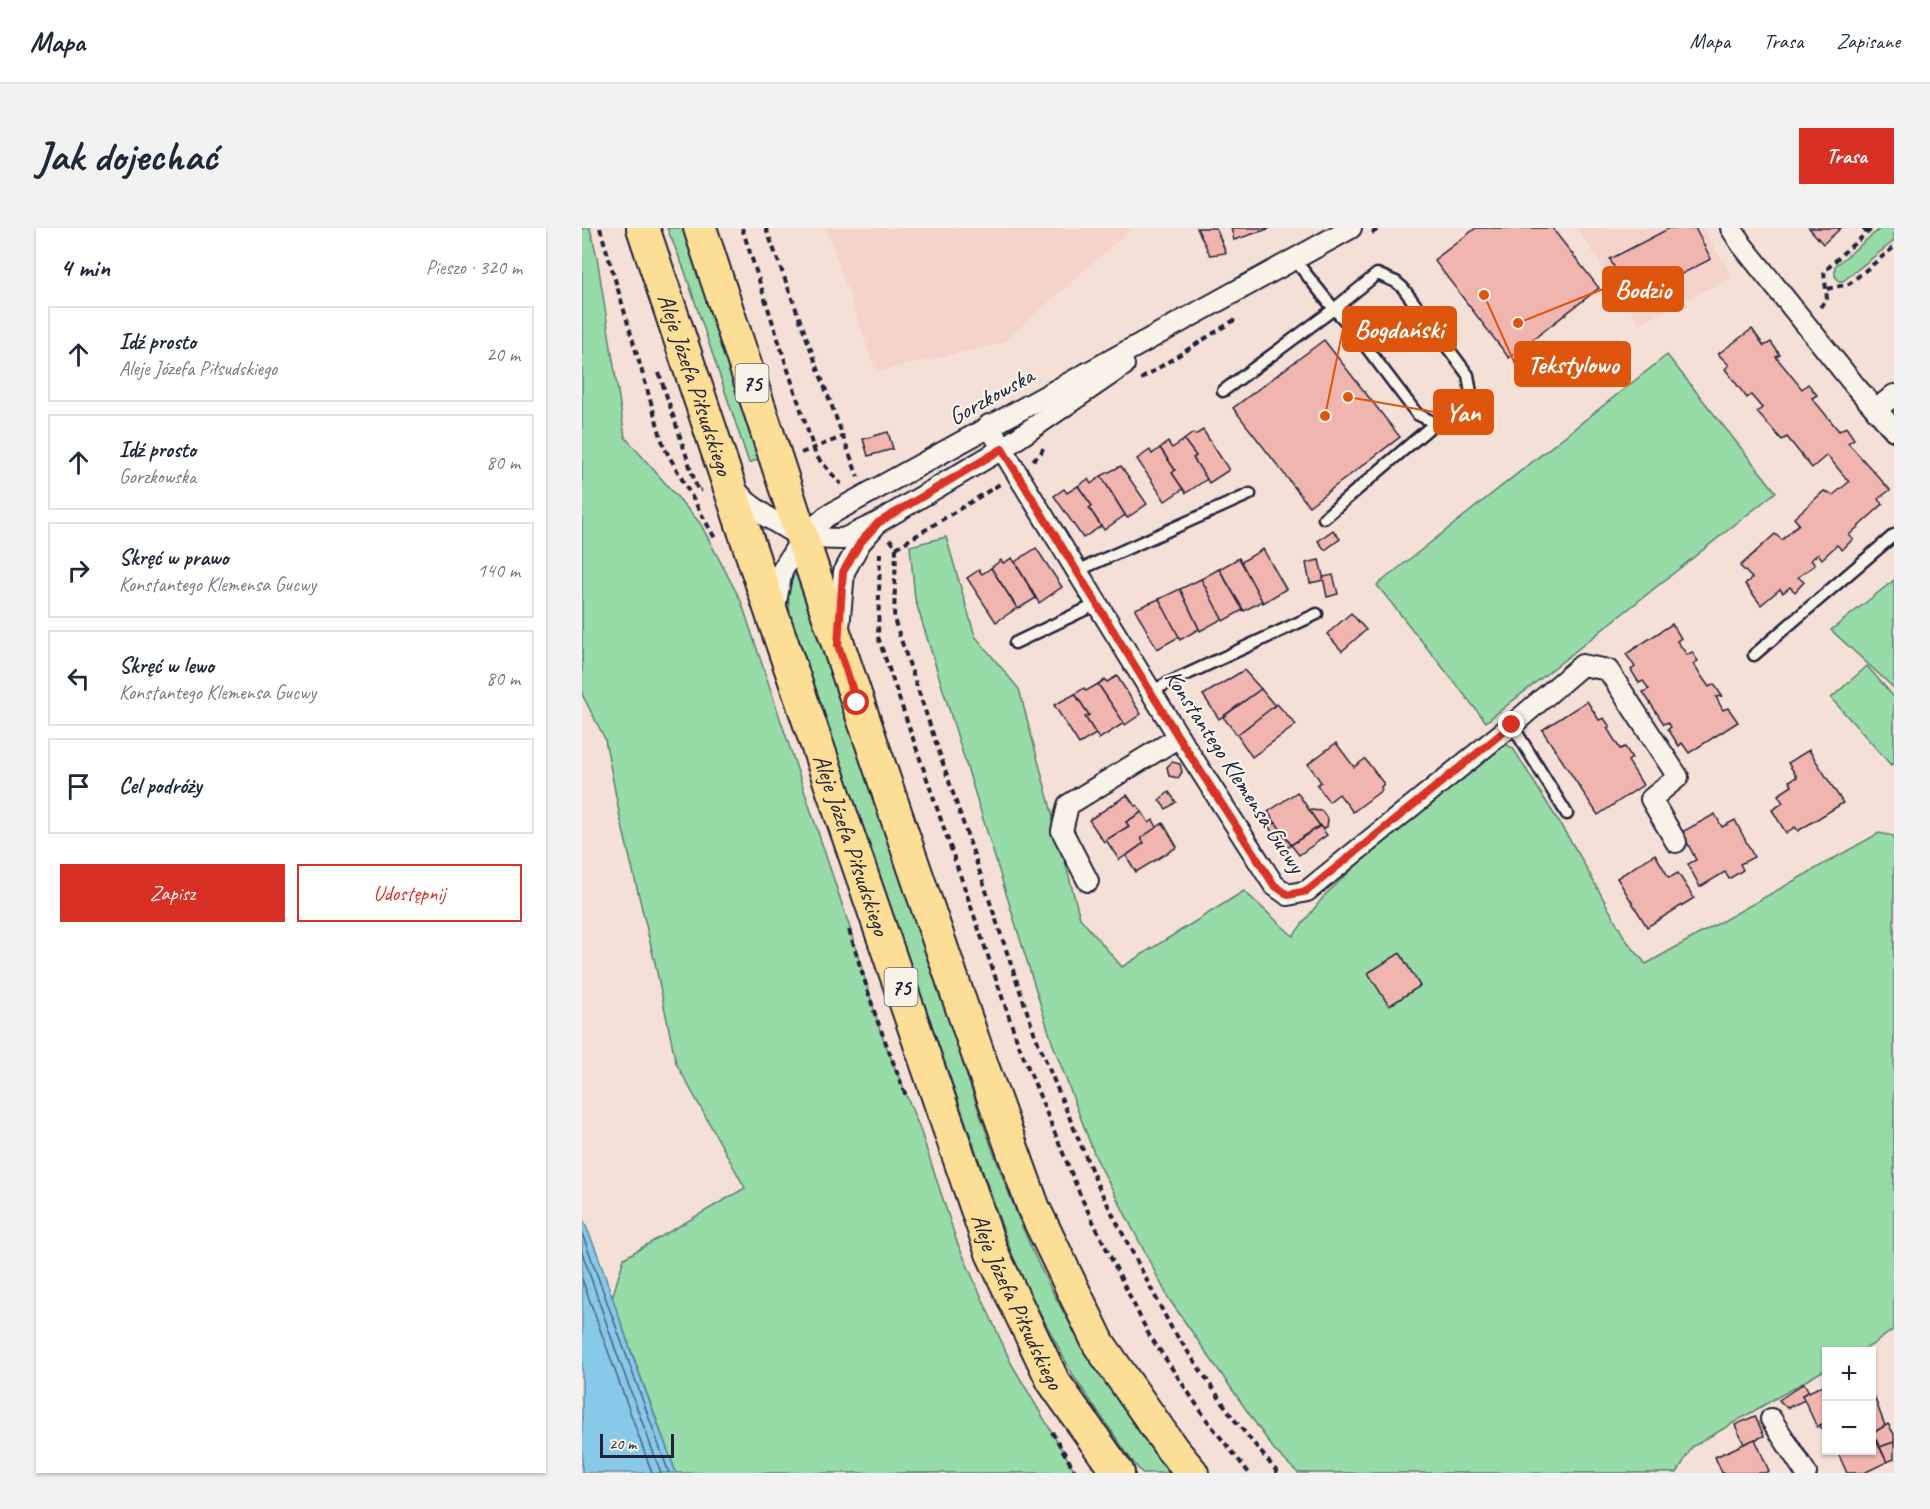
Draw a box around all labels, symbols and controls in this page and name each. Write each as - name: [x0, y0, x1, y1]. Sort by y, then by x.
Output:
- text: Mapa: [30, 24, 85, 59]
- text: Mapa: [1690, 28, 1730, 54]
- text: Trasa: [1763, 28, 1803, 54]
- text: Zapisane: [1836, 28, 1900, 54]
- button: Trasa: [1799, 128, 1894, 184]
- text: Jak dojechać: [36, 130, 217, 183]
- text: 4 min: [60, 251, 110, 284]
- text: Pieszo · 320 m: [426, 255, 522, 280]
- callout: Bodzio: [1603, 267, 1683, 311]
- text: Bodzio: [1615, 273, 1673, 306]
- street label: Aleje Józefa Piłsudskiego: [651, 290, 740, 481]
- callout: Bogdański: [1343, 307, 1456, 351]
- text: Bogdański: [1354, 313, 1448, 346]
- text: Idź prosto: [119, 328, 196, 356]
- icon: ahead: [62, 338, 95, 371]
- text: 20 m: [486, 342, 520, 367]
- callout: Tekstylowo: [1515, 342, 1630, 386]
- text: Tekstylowo: [1527, 348, 1620, 381]
- text: Aleje Józefa Piłsudskiego: [119, 356, 277, 381]
- street label: Gorzkowska: [943, 359, 1041, 432]
- road number: 75: [736, 364, 768, 402]
- callout: Yan: [1434, 390, 1493, 434]
- text: Yan: [1446, 396, 1481, 429]
- text: Idź prosto: [119, 436, 196, 464]
- icon: ahead: [62, 446, 95, 479]
- text: 80 m: [486, 450, 520, 475]
- text: Gorzkowska: [119, 464, 196, 489]
- text: Skręć w prawo: [119, 544, 228, 572]
- icon: right: [62, 554, 95, 587]
- text: 140 m: [477, 558, 520, 583]
- text: Konstantego Klemensa Gucwy: [119, 572, 316, 597]
- text: Skręć w lewo: [119, 652, 214, 680]
- icon: left: [62, 662, 95, 695]
- street label: Konstantego Klemensa Gucwy: [1158, 664, 1313, 880]
- text: 80 m: [486, 666, 520, 691]
- text: Konstantego Klemensa Gucwy: [119, 680, 316, 705]
- route start: [843, 689, 869, 715]
- route end: [1498, 711, 1524, 737]
- street label: Aleje Józefa Piłsudskiego: [806, 750, 897, 941]
- icon: arrive: [62, 770, 95, 803]
- text: Cel podróży: [119, 772, 202, 800]
- button: Zapisz: [60, 864, 285, 922]
- button: Udostępnij: [297, 864, 522, 922]
- road number: 75: [884, 968, 918, 1006]
- street label: Aleje Józefa Piłsudskiego: [965, 1210, 1070, 1397]
- map controls: [1822, 1347, 1876, 1455]
- button: +: [1822, 1347, 1876, 1401]
- button: −: [1822, 1401, 1876, 1455]
- scale bar: [600, 1431, 674, 1458]
- text: 20 m: [609, 1434, 636, 1454]

